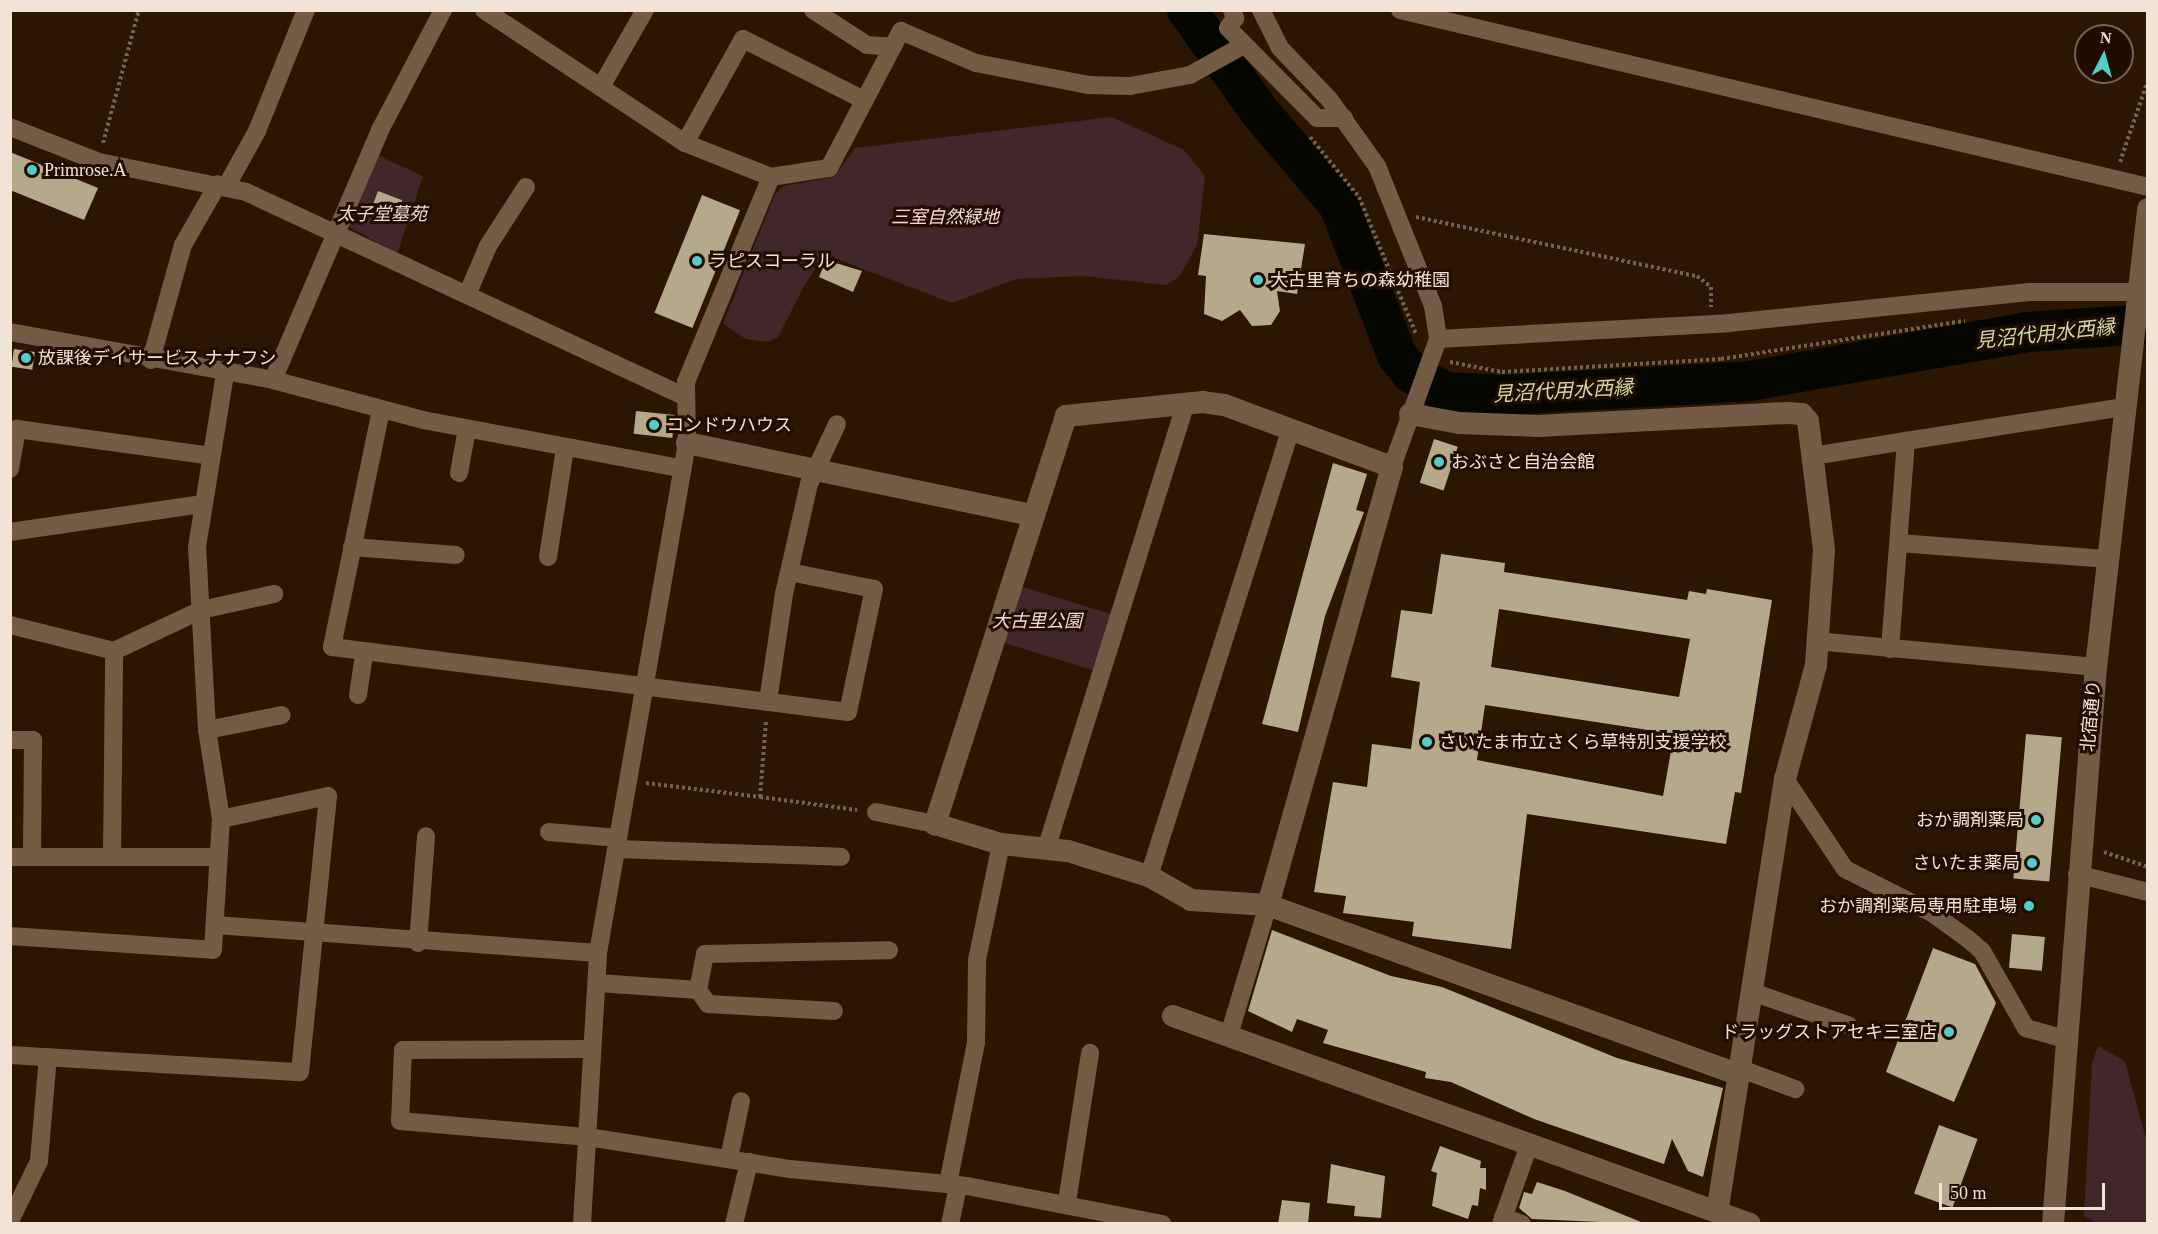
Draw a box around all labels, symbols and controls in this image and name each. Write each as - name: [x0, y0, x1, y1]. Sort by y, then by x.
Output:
- north arrow: [2074, 24, 2134, 84]
- text: N: [2099, 29, 2112, 47]
- place label: Primrose.A: [44, 159, 126, 181]
- marker: Primrose.A: [25, 163, 39, 177]
- park label: 太子堂墓苑: [337, 203, 427, 225]
- park label: 三室自然緑地: [891, 206, 999, 228]
- place label: ラピスコーラル: [709, 250, 835, 272]
- marker: ラピスコーラル: [690, 254, 704, 268]
- place label: 大古里育ちの森幼稚園: [1270, 269, 1450, 291]
- marker: 大古里育ちの森幼稚園: [1251, 273, 1265, 287]
- water label: 見沼代用水西縁: [1974, 315, 2116, 353]
- place label: 放課後デイサービス ナナフシ: [38, 347, 276, 369]
- marker: 放課後デイサービス ナナフシ: [19, 351, 33, 365]
- water label: 見沼代用水西縁: [1492, 375, 1634, 407]
- place label: コンドウハウス: [666, 414, 792, 436]
- marker: コンドウハウス: [647, 418, 661, 432]
- place label: おぶさと自治会館: [1451, 451, 1595, 473]
- marker: おぶさと自治会館: [1432, 455, 1446, 469]
- park label: 大古里公園: [992, 610, 1082, 632]
- street label: 北宿通り: [2077, 679, 2105, 753]
- place label: さいたま市立さくら草特別支援学校: [1439, 731, 1727, 753]
- marker: さいたま市立さくら草特別支援学校: [1420, 735, 1434, 749]
- place label: おか調剤薬局: [1916, 809, 2024, 831]
- marker: おか調剤薬局: [2029, 813, 2043, 827]
- place label: さいたま薬局: [1912, 852, 2020, 874]
- marker: さいたま薬局: [2025, 856, 2039, 870]
- place label: おか調剤薬局専用駐車場: [1819, 895, 2017, 917]
- marker: おか調剤薬局専用駐車場: [2022, 899, 2036, 913]
- place label: ドラッグストアセキ三室店: [1721, 1021, 1937, 1043]
- marker: ドラッグストアセキ三室店: [1942, 1025, 1956, 1039]
- scale bar: [1942, 1171, 2108, 1209]
- text: 50 m: [1950, 1183, 1987, 1203]

